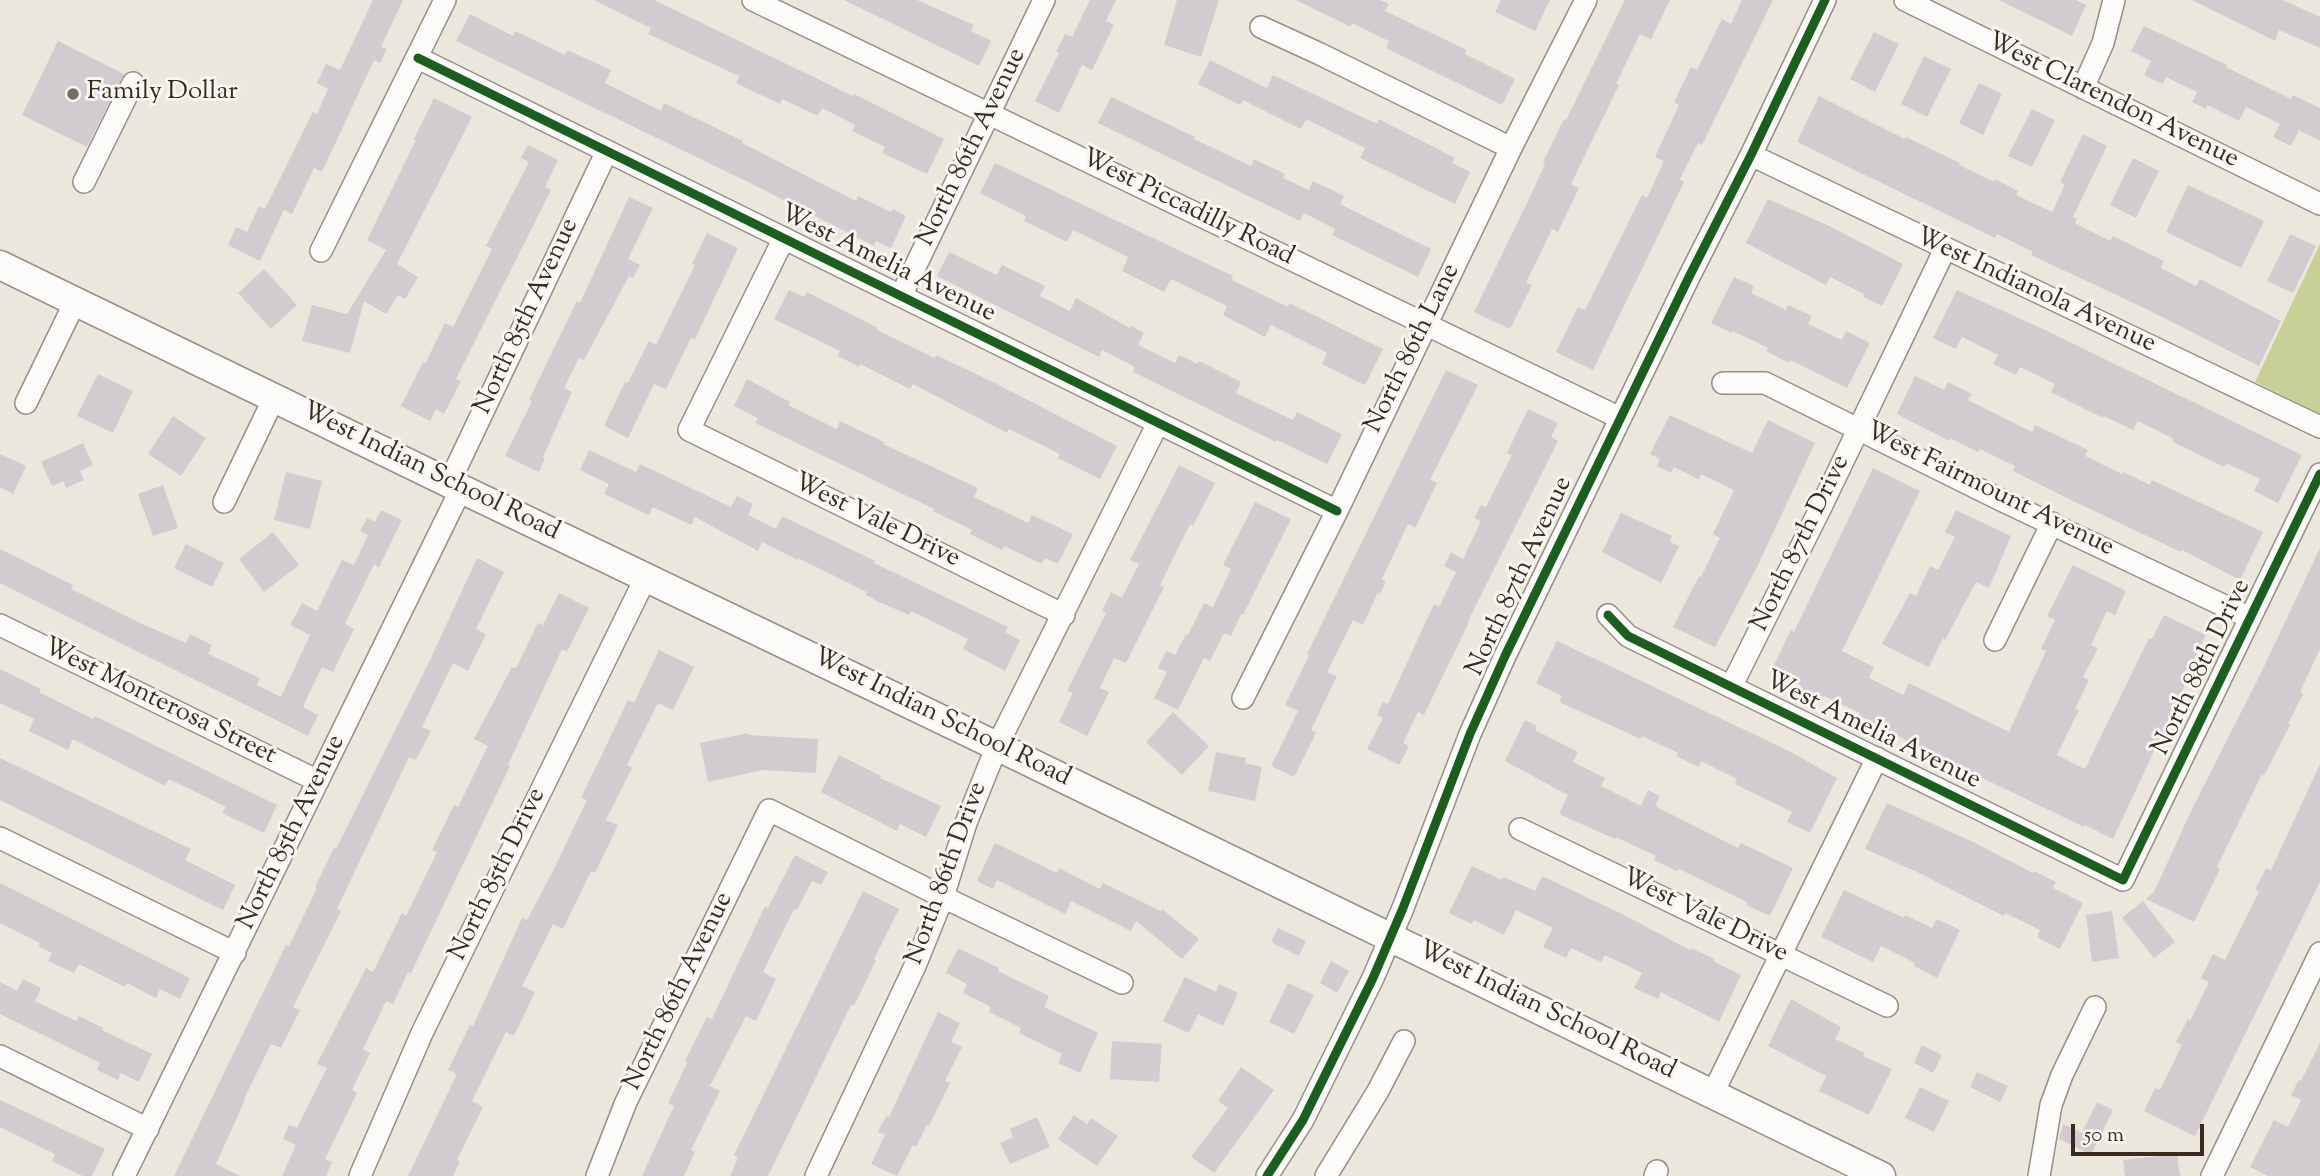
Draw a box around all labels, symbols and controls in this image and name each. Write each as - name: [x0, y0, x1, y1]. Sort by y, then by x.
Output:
- street label: West Clarendon Avenue: [1981, 27, 2243, 177]
- street label: North 86th Avenue: [912, 44, 1034, 252]
- place label: Family Dollar: [87, 78, 238, 110]
- marker: Family Dollar: [65, 86, 81, 102]
- street label: West Piccadilly Road: [1075, 144, 1299, 274]
- street label: West Amelia Avenue: [774, 199, 1000, 331]
- street label: North 85th Avenue: [469, 214, 587, 420]
- street label: West Indianola Avenue: [1910, 223, 2160, 361]
- street label: North 86th Lane: [1360, 259, 1468, 439]
- street label: West Indian School Road: [296, 397, 564, 549]
- street label: West Fairmount Avenue: [1859, 417, 2119, 565]
- street label: North 87th Drive: [1746, 451, 1858, 637]
- street label: West Vale Drive: [787, 468, 965, 576]
- street label: North 87th Avenue: [1461, 472, 1581, 682]
- street label: North 88th Drive: [2147, 575, 2259, 761]
- street label: West Monterosa Street: [37, 633, 281, 773]
- street label: West Indian School Road: [807, 643, 1075, 795]
- street label: West Amelia Avenue: [1759, 666, 1985, 798]
- street label: North 85th Avenue: [232, 731, 354, 935]
- street label: North 86th Drive: [900, 778, 996, 970]
- street label: North 85th Drive: [444, 784, 554, 966]
- street label: West Vale Drive: [1615, 863, 1793, 971]
- street label: North 86th Avenue: [619, 888, 741, 1096]
- street label: West Indian School Road: [1412, 936, 1680, 1088]
- scale bar: [2075, 1110, 2208, 1154]
- text: 50 m: [2084, 1121, 2124, 1151]

